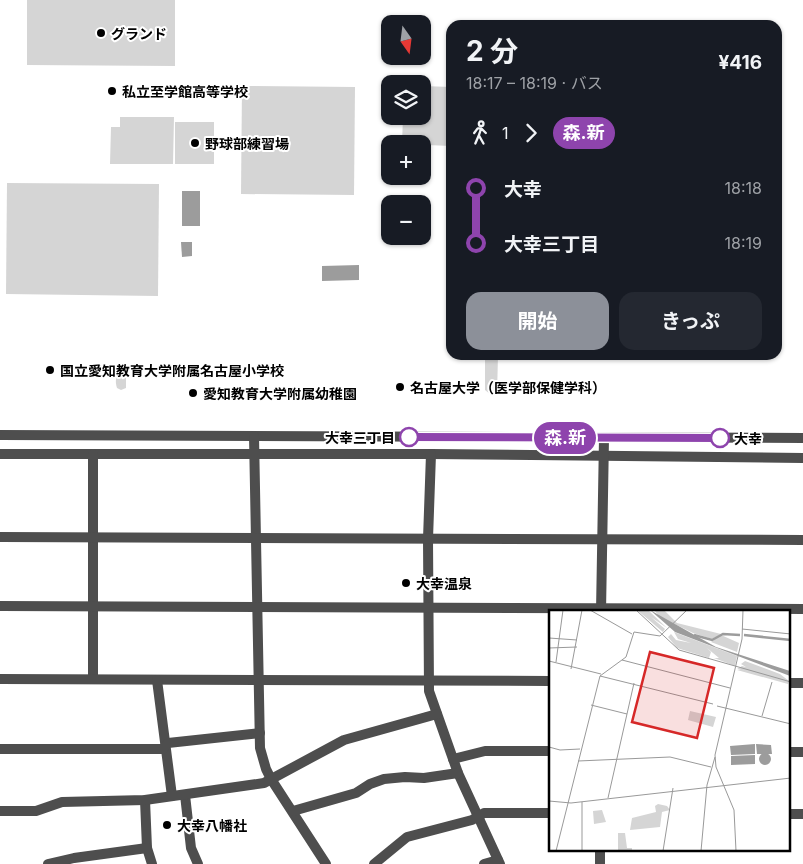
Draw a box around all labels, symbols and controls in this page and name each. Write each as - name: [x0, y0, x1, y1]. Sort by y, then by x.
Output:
- north arrow: [381, 15, 431, 65]
- map controls: [381, 15, 431, 245]
- place label: グランド: [111, 25, 167, 42]
- marker: グランド: [95, 27, 107, 39]
- text: 2 分: [466, 34, 518, 68]
- text: ¥416: [719, 51, 762, 74]
- text: 18:17 – 18:19 · バス: [466, 73, 603, 93]
- button: layers: [381, 75, 431, 125]
- place label: 私立至学館高等学校: [122, 83, 248, 100]
- marker: 私立至学館高等学校: [106, 85, 118, 97]
- icon: walk: [466, 119, 494, 147]
- icon: forward: [517, 119, 545, 147]
- text: 森.新: [563, 122, 605, 143]
- text: 1: [502, 123, 509, 143]
- place label: 野球部練習場: [205, 135, 289, 152]
- button: +: [381, 135, 431, 185]
- marker: 野球部練習場: [189, 137, 201, 149]
- text: 大幸: [504, 178, 542, 201]
- text: 18:18: [725, 178, 762, 198]
- button: −: [381, 195, 431, 245]
- text: 大幸三丁目: [504, 233, 599, 256]
- text: 18:19: [725, 233, 762, 253]
- button: 開始: [466, 292, 609, 350]
- button: きっぷ: [619, 292, 762, 350]
- place label: 国立愛知教育大学附属名古屋小学校: [60, 362, 284, 379]
- marker: 国立愛知教育大学附属名古屋小学校: [44, 364, 56, 376]
- place label: 名古屋大学（医学部保健学科）: [410, 379, 606, 396]
- marker: 名古屋大学（医学部保健学科）: [394, 381, 406, 393]
- place label: 愛知教育大学附属幼稚園: [203, 385, 357, 402]
- marker: 愛知教育大学附属幼稚園: [187, 387, 199, 399]
- line badge: 森.新: [536, 422, 594, 454]
- marker: 大幸三丁目: [399, 427, 419, 447]
- text: 森.新: [544, 427, 586, 448]
- marker: 大幸: [710, 428, 730, 448]
- place label: 大幸三丁目: [325, 429, 395, 446]
- place label: 大幸: [734, 430, 762, 447]
- place label: 大幸温泉: [416, 575, 472, 592]
- marker: 大幸温泉: [400, 577, 412, 589]
- inset map: [549, 610, 790, 852]
- place label: 大幸八幡社: [177, 817, 247, 834]
- marker: 大幸八幡社: [161, 819, 173, 831]

